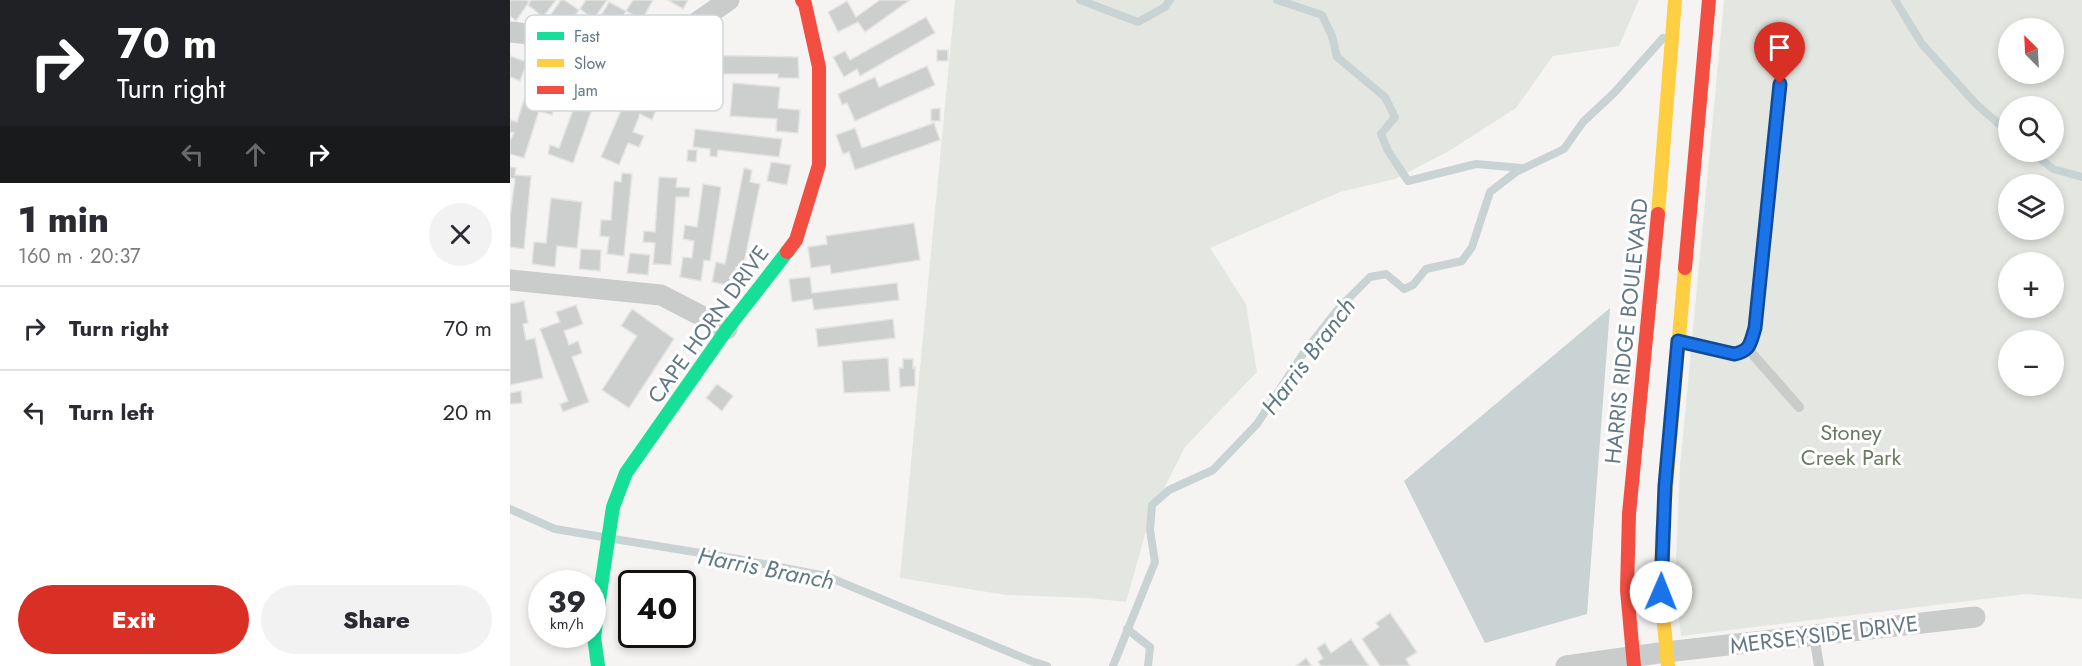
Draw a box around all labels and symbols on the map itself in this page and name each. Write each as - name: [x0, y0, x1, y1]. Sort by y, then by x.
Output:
- legend: [525, 15, 723, 111]
- north arrow: [1998, 18, 2064, 84]
- pin: [1754, 22, 1805, 84]
- text: Fast: [574, 25, 600, 48]
- text: Slow: [574, 52, 606, 75]
- text: Jam: [572, 79, 598, 102]
- street label: HARRIS RIDGE BOULEVARD: [1596, 197, 1656, 465]
- street label: CAPE HORN DRIVE: [640, 238, 776, 410]
- water label: Harris Branch: [1252, 290, 1364, 422]
- park label: Stoney Creek Park: [1801, 416, 1902, 473]
- water label: Harris Branch: [695, 538, 837, 598]
- position arrow: [1629, 560, 1693, 624]
- speed limit sign: 40: [618, 570, 696, 648]
- street label: MERSEYSIDE DRIVE: [1728, 607, 1920, 661]

